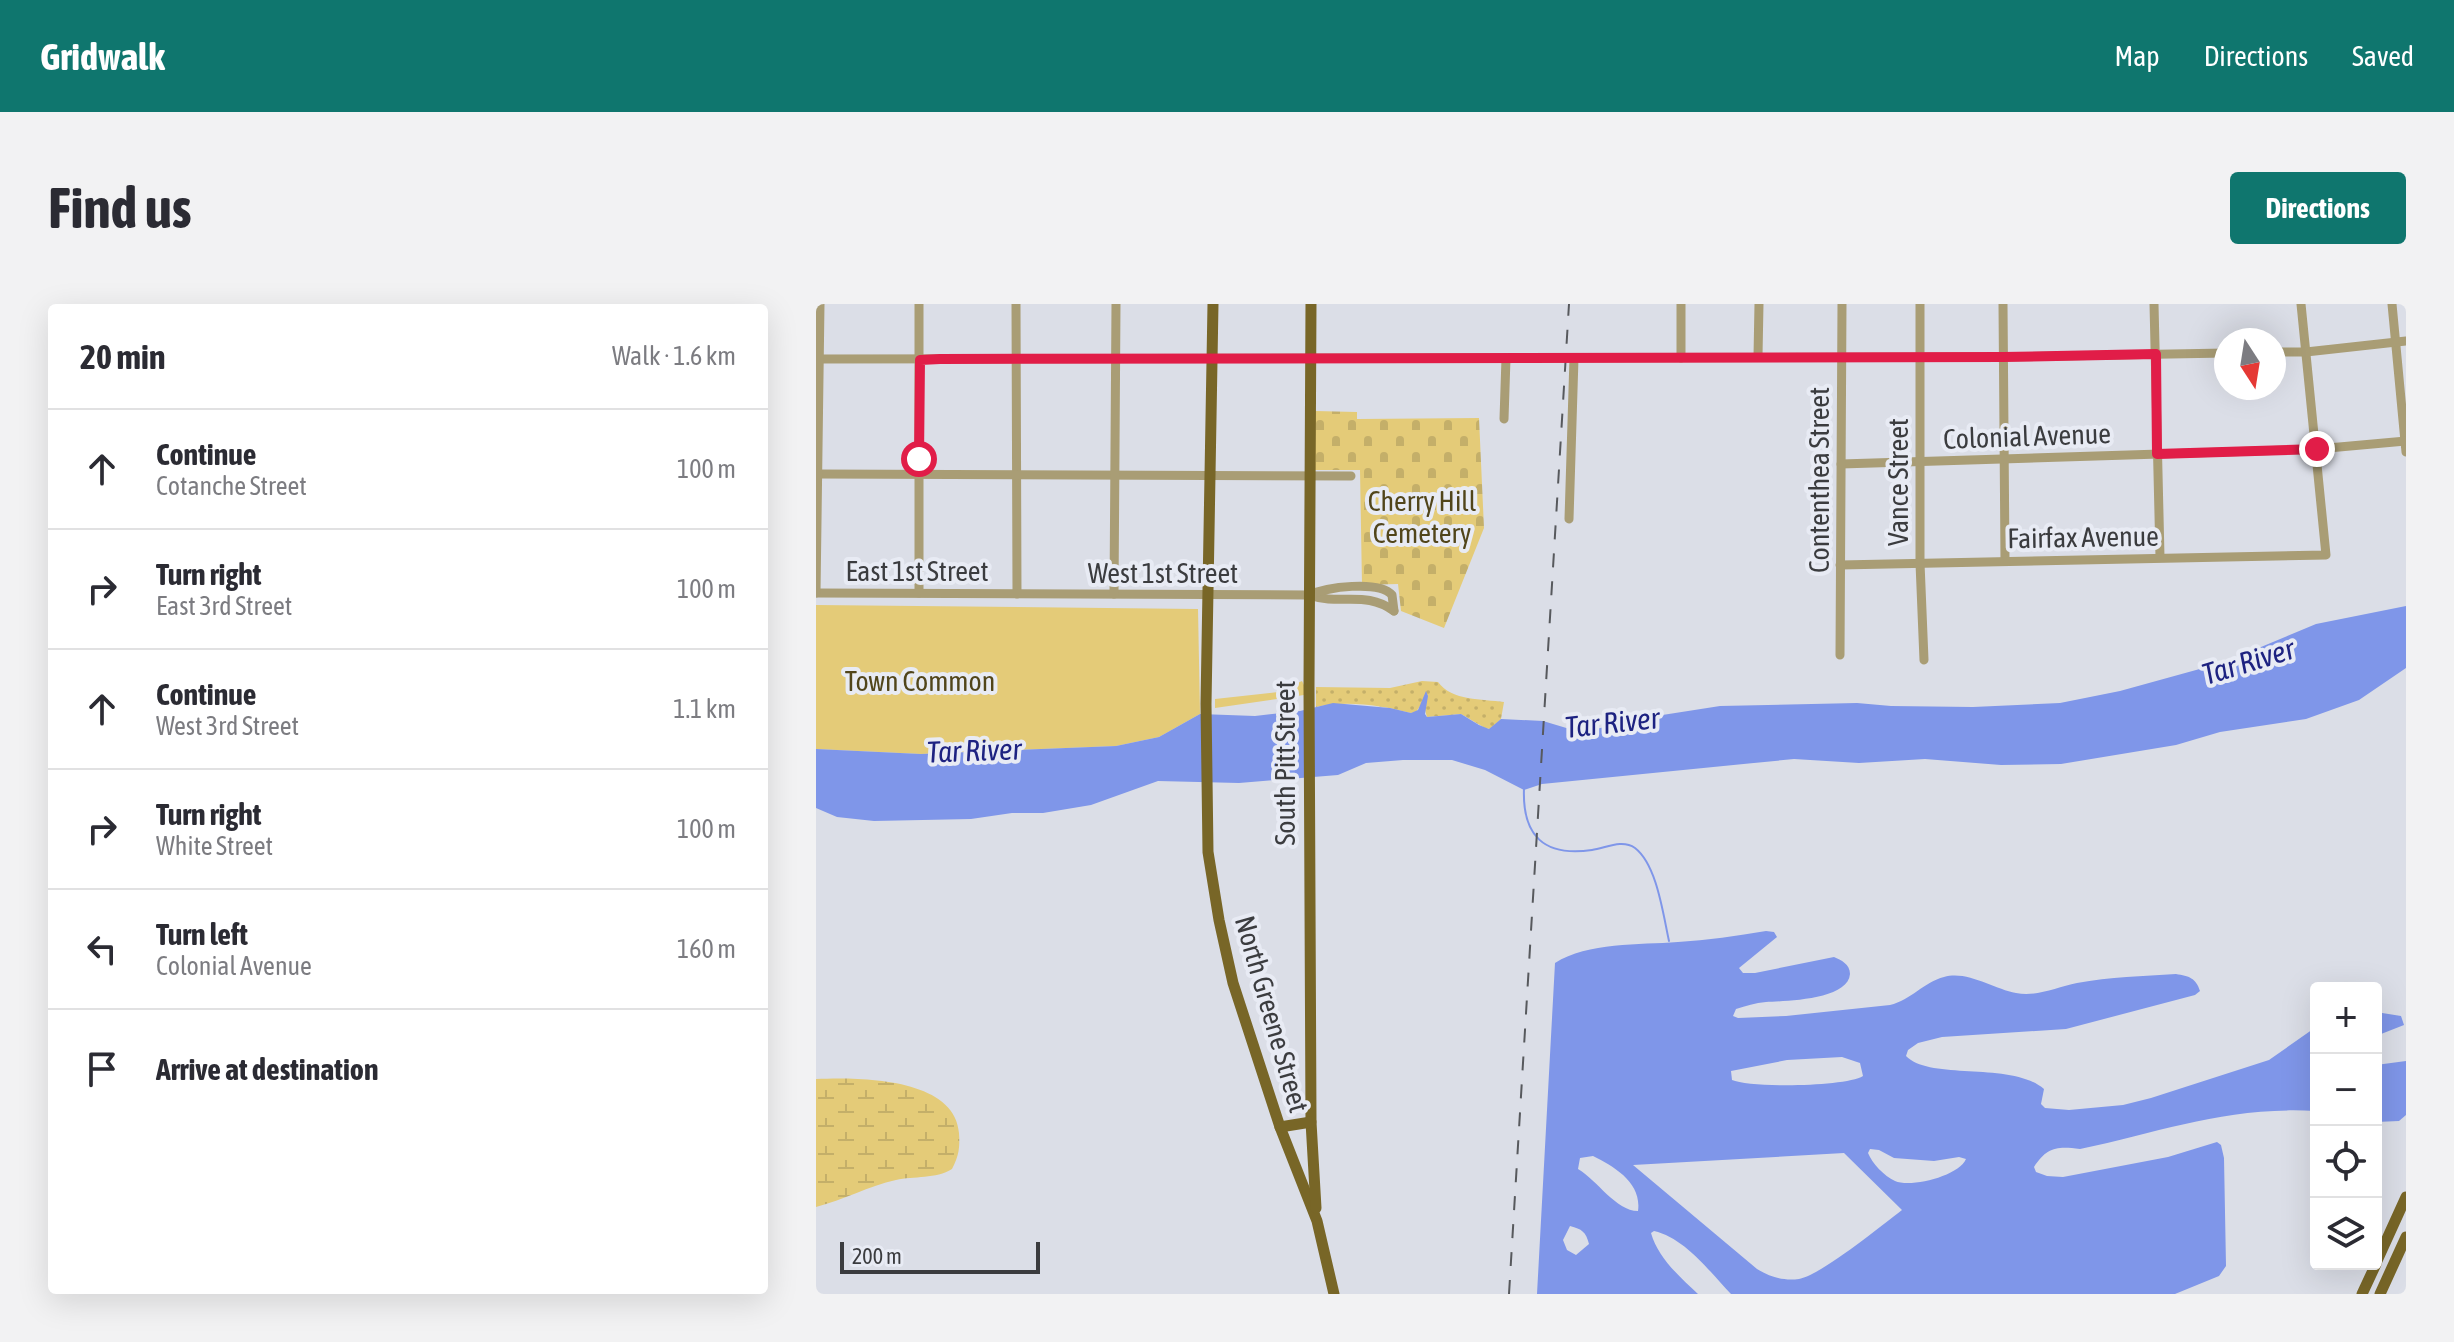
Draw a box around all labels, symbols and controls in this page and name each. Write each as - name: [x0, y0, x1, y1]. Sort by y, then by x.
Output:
- text: Gridwalk: [40, 35, 165, 78]
- text: Map: [2115, 40, 2160, 72]
- text: Directions: [2204, 40, 2308, 72]
- text: Saved: [2352, 40, 2414, 72]
- button: Directions: [2230, 172, 2406, 244]
- text: Find us: [48, 176, 192, 240]
- north arrow: [2214, 328, 2286, 400]
- text: 20 min: [80, 337, 165, 376]
- text: Walk · 1.6 km: [612, 341, 736, 371]
- street label: Contenthea Street: [1803, 387, 1835, 573]
- street label: Colonial Avenue: [1943, 417, 2111, 455]
- street label: Vance Street: [1882, 418, 1914, 546]
- route end: [2299, 431, 2335, 467]
- text: Continue: [156, 437, 256, 471]
- route start: [901, 441, 937, 477]
- icon: ahead: [80, 447, 124, 491]
- text: 100 m: [677, 454, 736, 484]
- text: Cotanche Street: [156, 471, 307, 501]
- park label: Cherry Hill Cemetery: [1368, 485, 1477, 549]
- street label: Fairfax Avenue: [2007, 520, 2159, 554]
- street label: East 1st Street: [845, 555, 989, 587]
- text: Turn right: [156, 557, 262, 591]
- street label: West 1st Street: [1088, 557, 1238, 589]
- icon: right: [80, 567, 124, 611]
- text: 100 m: [677, 574, 736, 604]
- text: East 3rd Street: [156, 591, 292, 621]
- water label: Tar River: [2198, 631, 2299, 691]
- park label: Town Common: [845, 665, 995, 697]
- text: Continue: [156, 677, 256, 711]
- street label: South Pitt Street: [1269, 681, 1301, 845]
- icon: ahead: [80, 687, 124, 731]
- text: 1.1 km: [673, 694, 736, 724]
- water label: Tar River: [1563, 700, 1662, 744]
- text: West 3rd Street: [156, 711, 299, 741]
- water label: Tar River: [926, 731, 1023, 769]
- text: Turn right: [156, 797, 262, 831]
- icon: right: [80, 807, 124, 851]
- text: 100 m: [677, 814, 736, 844]
- text: White Street: [156, 831, 273, 861]
- street label: North Greene Street: [1229, 912, 1315, 1116]
- text: Turn left: [156, 917, 248, 951]
- icon: left: [80, 927, 124, 971]
- text: 160 m: [677, 934, 736, 964]
- text: Colonial Avenue: [156, 951, 312, 981]
- map controls: [2310, 982, 2382, 1270]
- button: +: [2310, 982, 2382, 1054]
- icon: arrive: [80, 1047, 124, 1091]
- text: Arrive at destination: [156, 1052, 378, 1086]
- button: −: [2310, 1054, 2382, 1126]
- button: locate: [2310, 1126, 2382, 1198]
- button: layers: [2310, 1198, 2382, 1270]
- scale bar: [840, 1238, 1040, 1274]
- text: 200 m: [852, 1243, 902, 1269]

